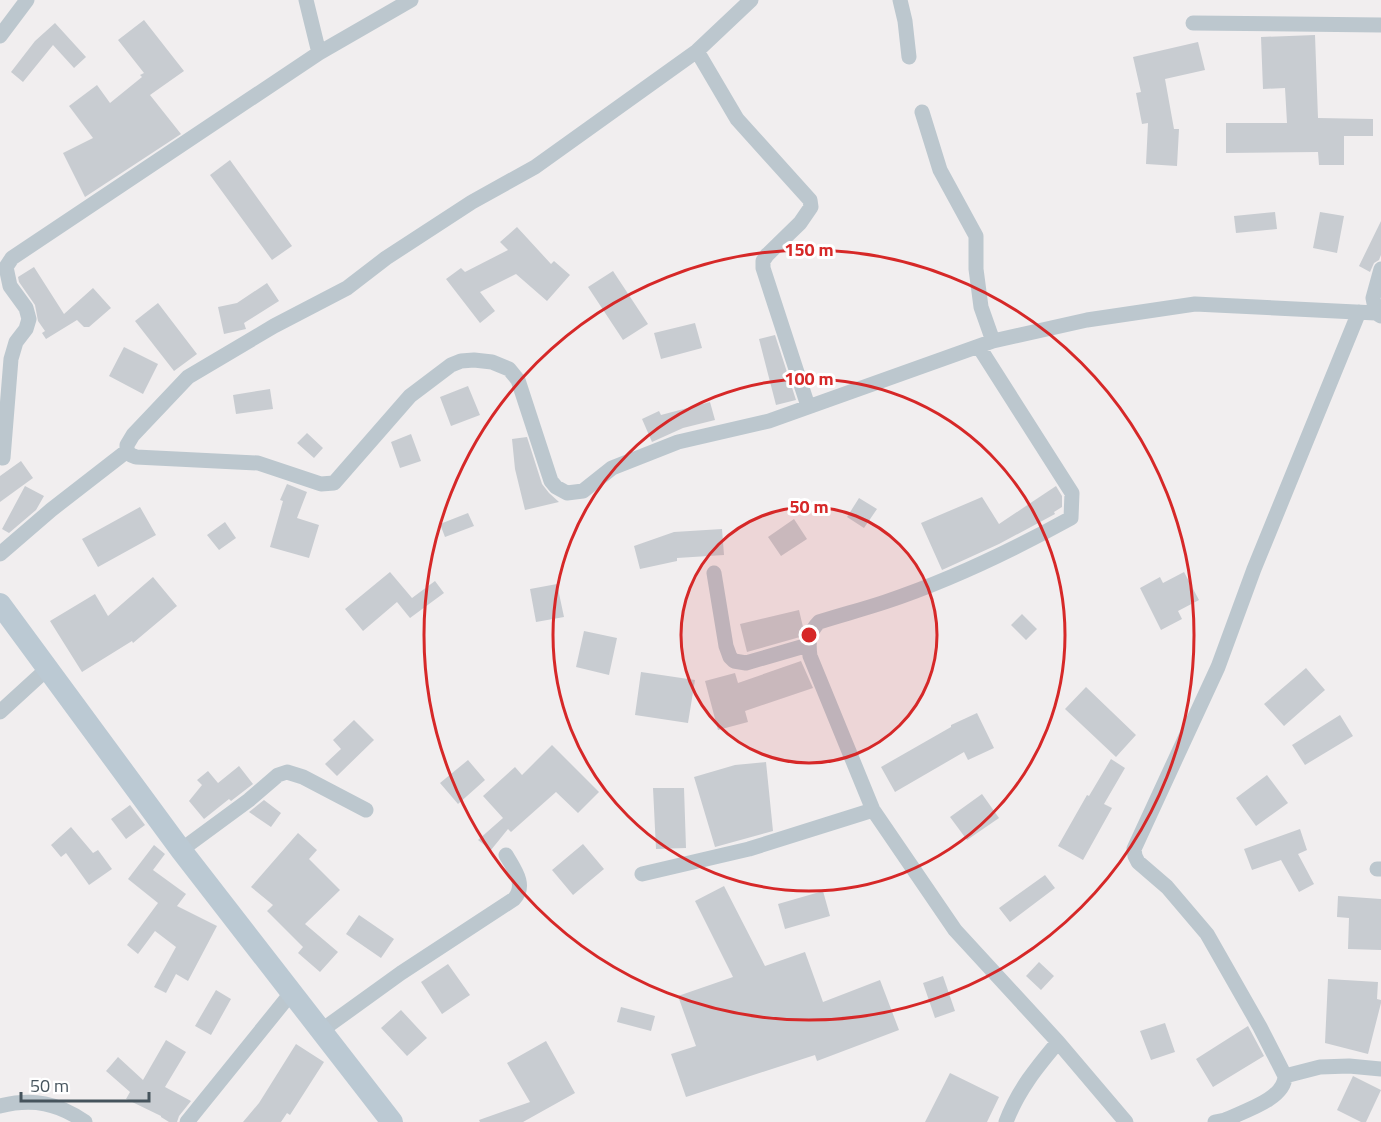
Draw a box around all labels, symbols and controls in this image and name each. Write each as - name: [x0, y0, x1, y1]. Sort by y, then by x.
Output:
- text: 150 m: [784, 236, 834, 263]
- text: 100 m: [784, 365, 834, 392]
- text: 50 m: [789, 493, 829, 520]
- centre of rings: [799, 625, 819, 645]
- scale bar: [21, 1065, 148, 1103]
- text: 50 m: [30, 1072, 69, 1099]

